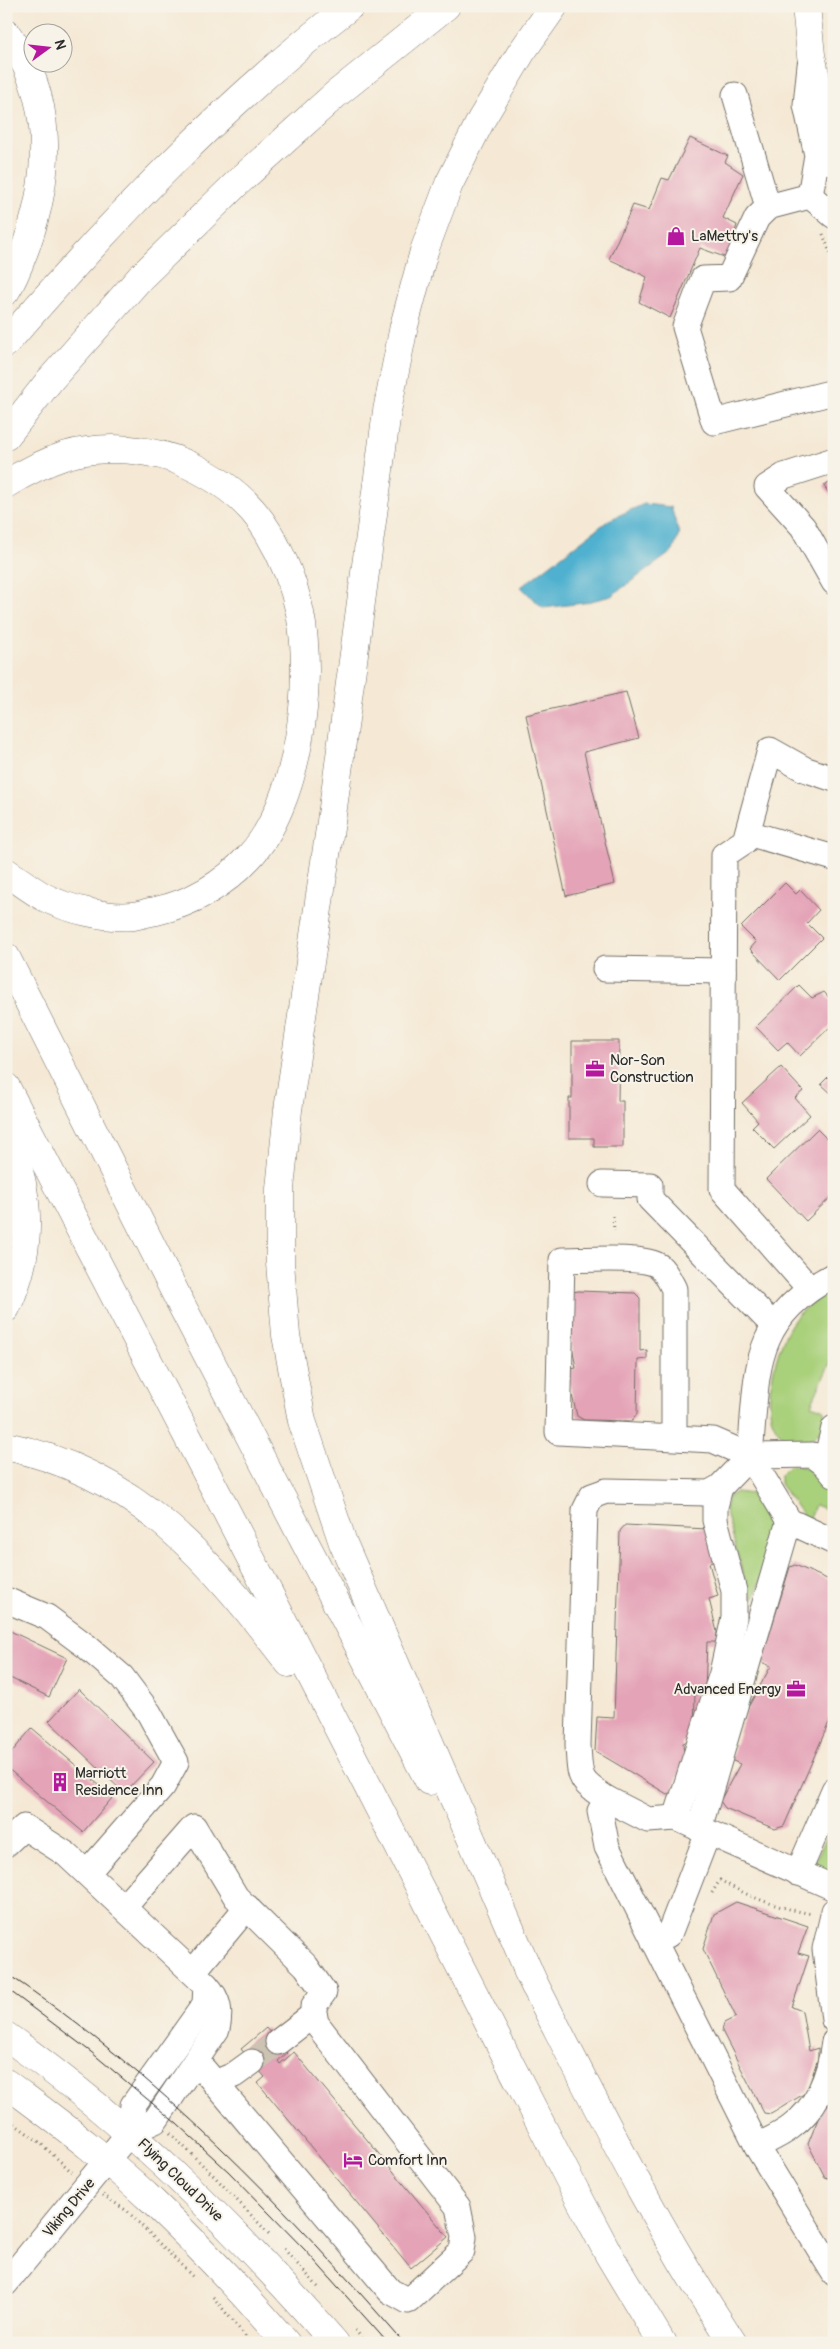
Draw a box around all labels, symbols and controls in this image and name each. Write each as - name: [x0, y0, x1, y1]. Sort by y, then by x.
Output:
- north arrow: [22, 22, 72, 72]
- text: N: [51, 38, 70, 52]
- shop icon: LaMettry's: [665, 225, 687, 247]
- place label: LaMettry's: [691, 227, 758, 246]
- place label: Nor-Son Construction: [610, 1051, 694, 1087]
- office icon: Nor-Son Construction: [584, 1058, 606, 1080]
- office icon: Advanced Energy: [785, 1678, 807, 1700]
- place label: Advanced Energy: [674, 1680, 782, 1699]
- place label: Marriott Residence Inn: [75, 1764, 163, 1800]
- building icon: Marriott Residence Inn: [49, 1771, 71, 1793]
- street label: Flying Cloud Drive: [133, 2134, 227, 2226]
- hotel icon: Comfort Inn: [342, 2149, 364, 2171]
- place label: Comfort Inn: [368, 2151, 447, 2170]
- street label: Viking Drive: [39, 2174, 100, 2242]

